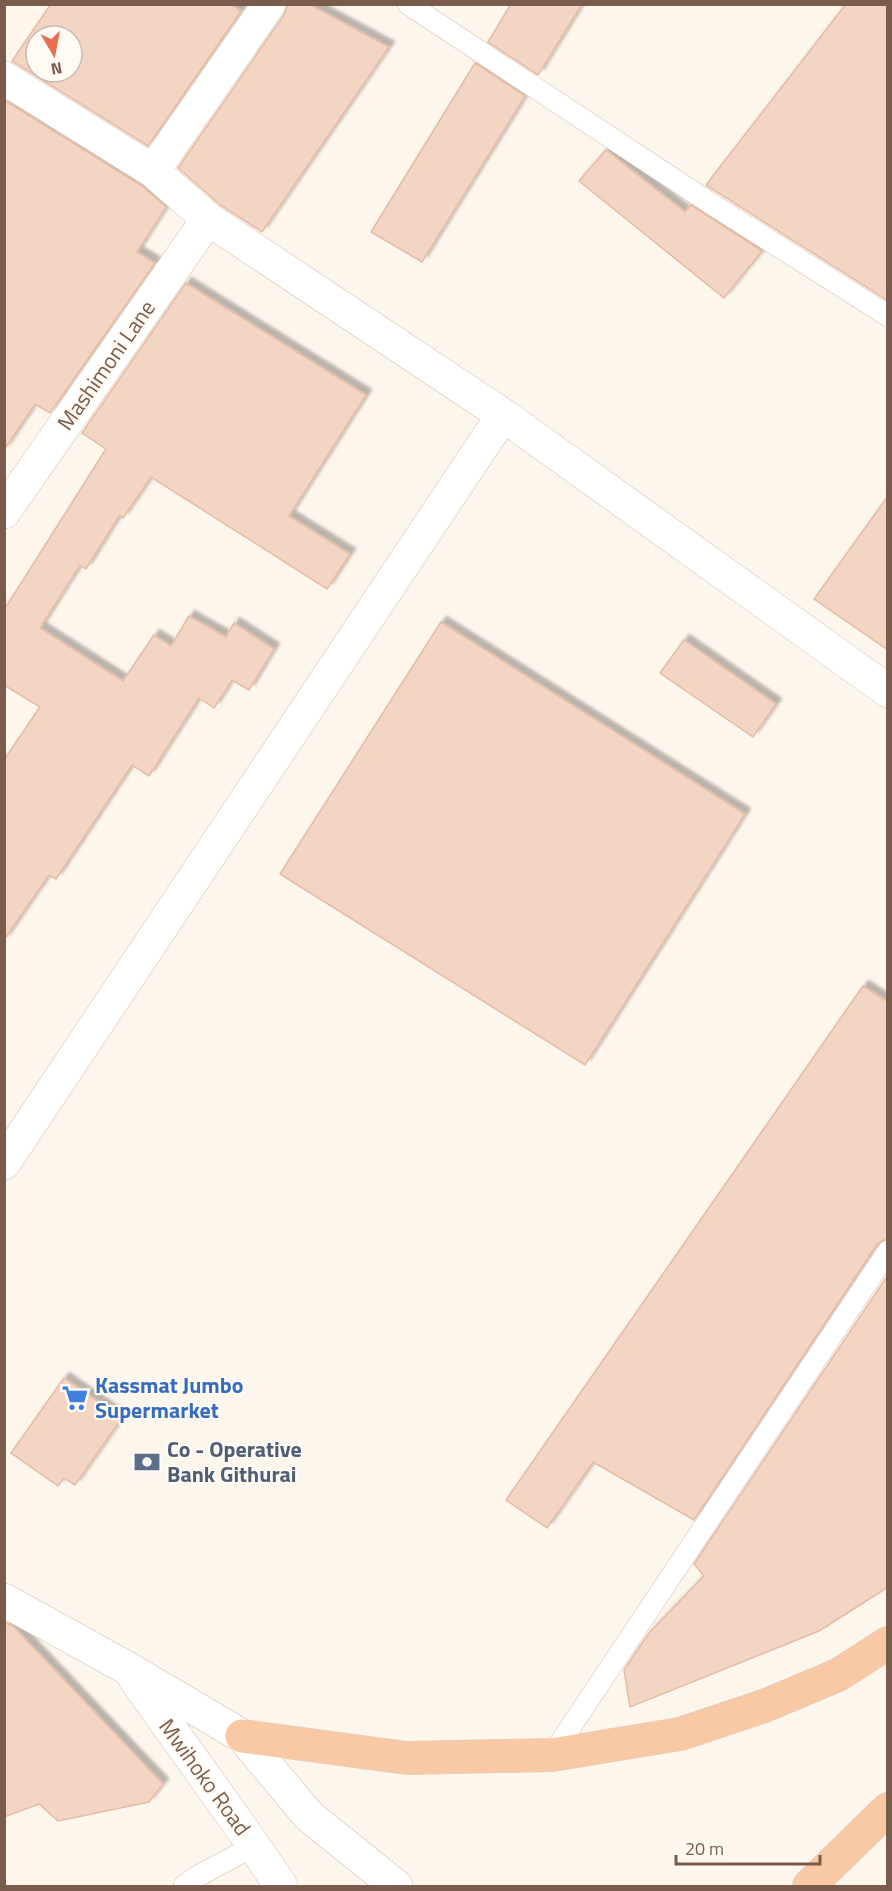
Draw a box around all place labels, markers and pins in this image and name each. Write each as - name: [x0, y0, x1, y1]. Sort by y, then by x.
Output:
- place label: Kassmat Jumbo Supermarket: [95, 1368, 243, 1427]
- supermarket icon: Kassmat Jumbo Supermarket: [60, 1383, 90, 1413]
- place label: Co - Operative Bank Githurai: [167, 1432, 302, 1491]
- bank icon: Co - Operative Bank Githurai: [132, 1447, 162, 1477]

